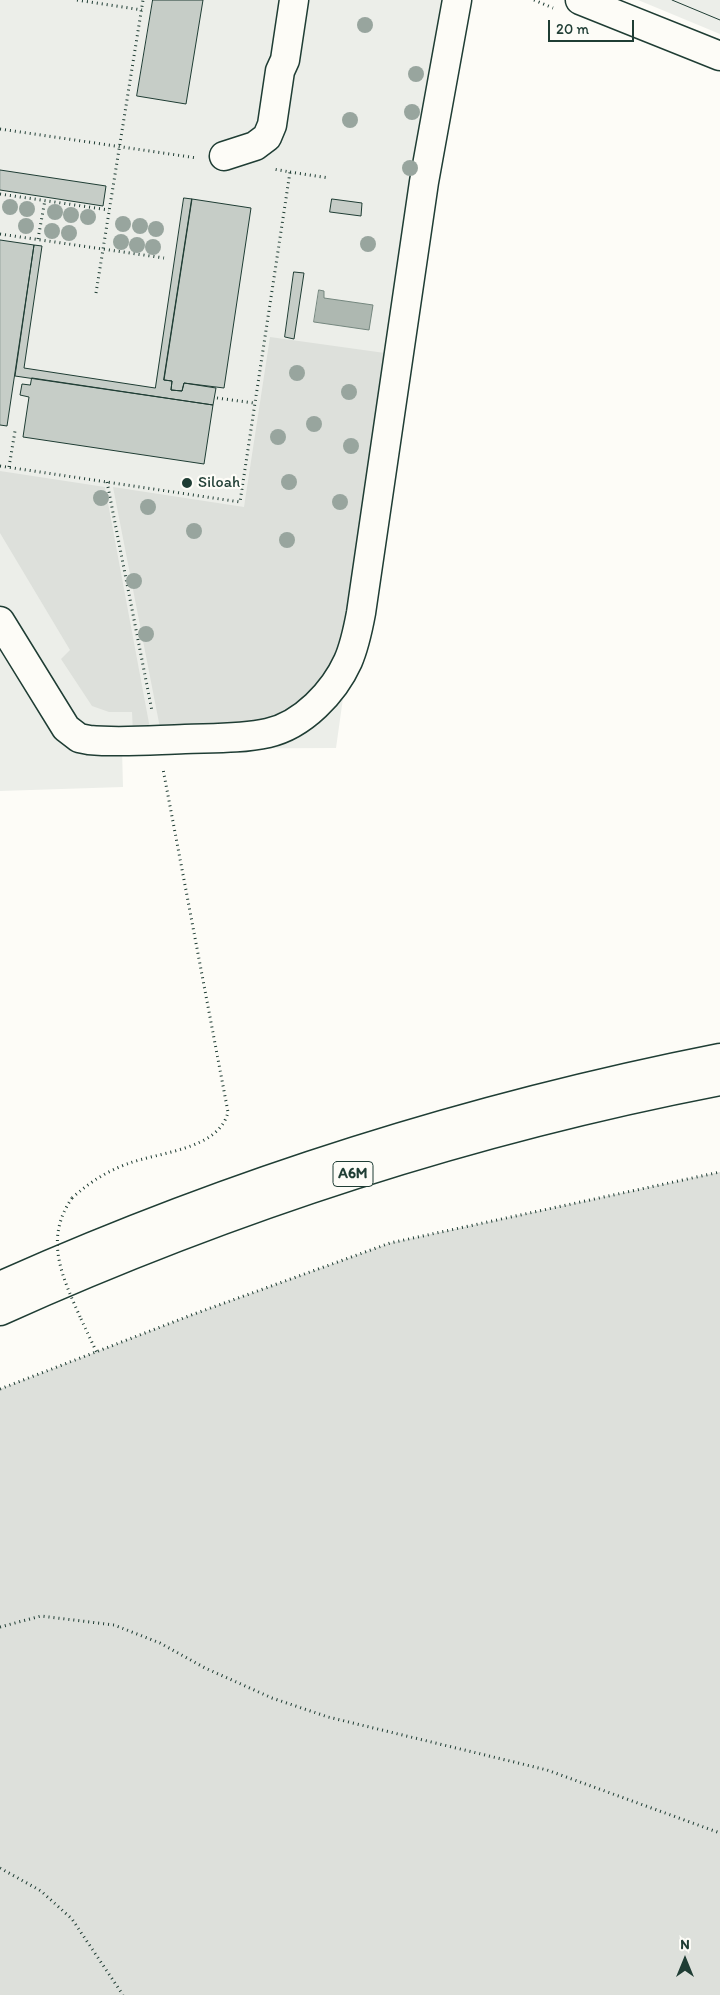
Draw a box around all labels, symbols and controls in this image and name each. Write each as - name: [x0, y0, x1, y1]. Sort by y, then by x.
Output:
- scale bar: [550, 10, 636, 42]
- text: 20 m: [556, 20, 589, 38]
- place label: Siloah: [198, 473, 240, 493]
- marker: Siloah: [180, 476, 194, 490]
- road number: A6M: [333, 1162, 373, 1186]
- north arrow: [660, 1935, 710, 1985]
- text: N: [680, 1936, 690, 1953]

